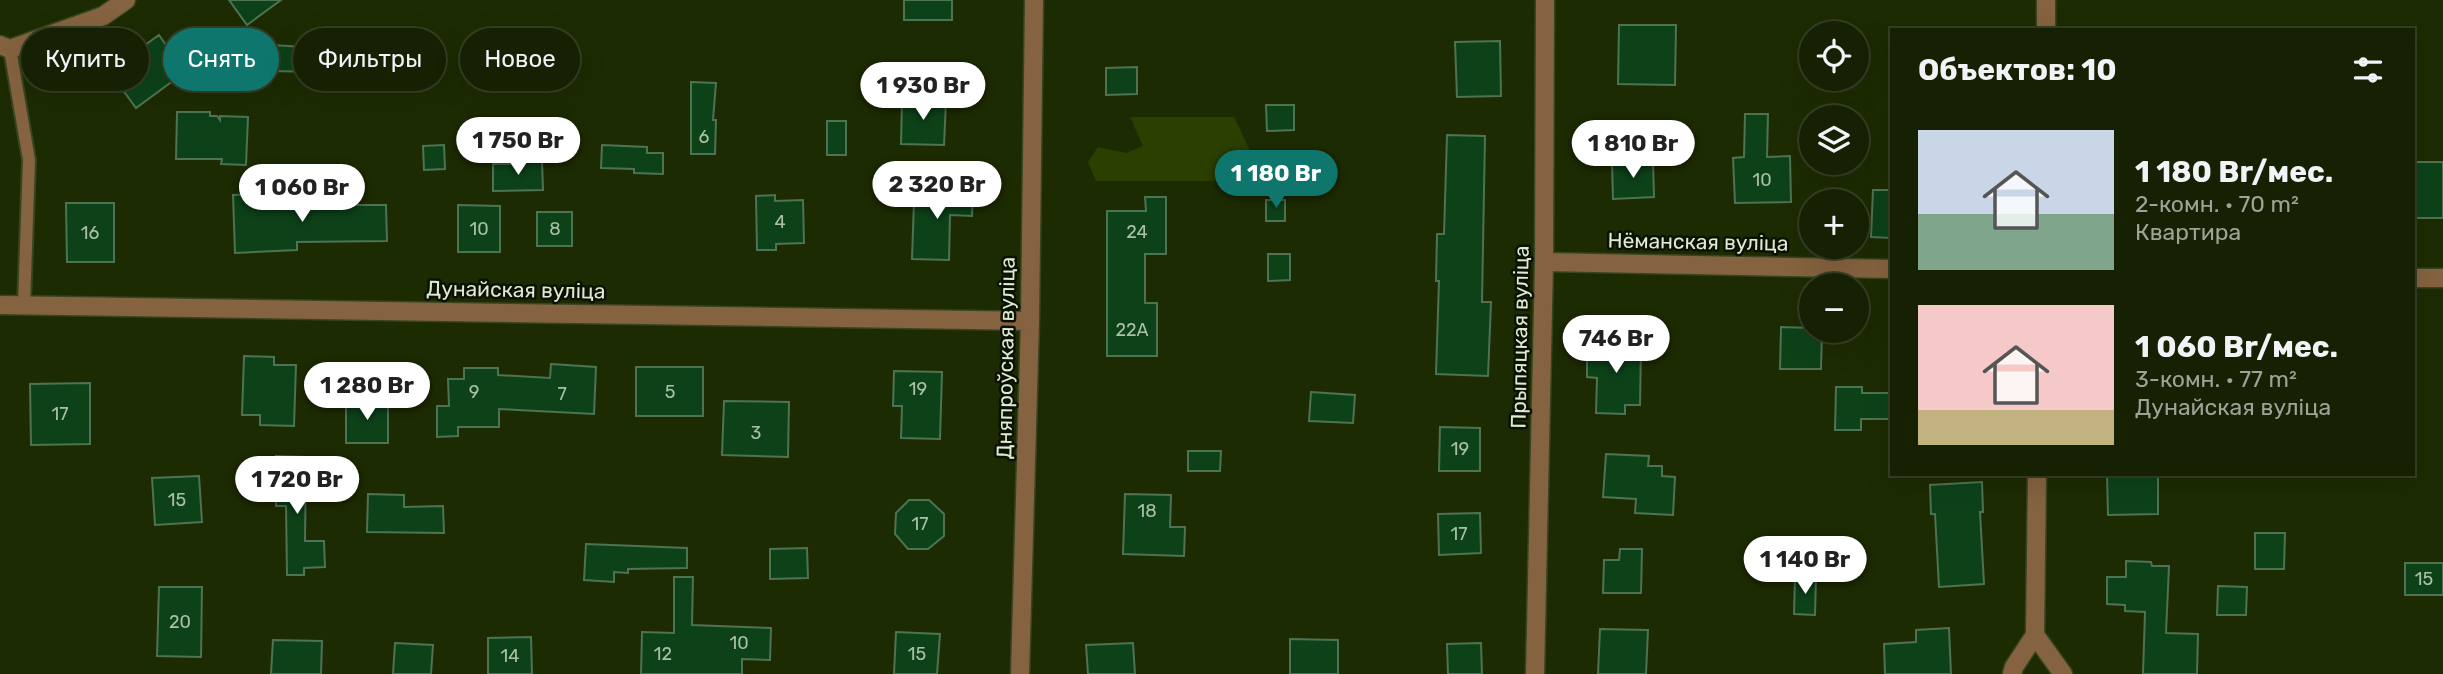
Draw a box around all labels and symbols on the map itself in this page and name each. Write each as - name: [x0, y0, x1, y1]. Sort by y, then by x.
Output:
- pin: 1 930 Br: [851, 62, 995, 122]
- pin: 1 750 Br: [446, 118, 590, 177]
- pin: 1 810 Br: [1561, 120, 1705, 180]
- house number: 6: [699, 126, 710, 148]
- pin: 1 180 Br: [1204, 150, 1348, 210]
- pin: 2 320 Br: [865, 162, 1009, 221]
- pin: 1 060 Br: [230, 164, 374, 224]
- house number: 10: [1752, 169, 1772, 191]
- house number: 4: [774, 211, 786, 233]
- house number: 10: [469, 218, 489, 240]
- house number: 8: [549, 218, 561, 240]
- house number: 24: [1126, 221, 1148, 243]
- house number: 16: [81, 222, 99, 244]
- street label: Нёманская вуліца: [1607, 227, 1789, 256]
- street label: Прыпяцкая вуліца: [1505, 245, 1534, 429]
- street label: Дняпроўская вуліца: [991, 257, 1020, 459]
- street label: Дунайская вуліца: [426, 275, 606, 304]
- pin: 746 Br: [1559, 316, 1673, 375]
- house number: 22А: [1115, 319, 1149, 341]
- pin: 1 280 Br: [295, 362, 439, 422]
- house number: 19: [909, 378, 927, 400]
- house number: 9: [469, 381, 479, 403]
- house number: 5: [665, 381, 675, 403]
- house number: 7: [557, 383, 567, 405]
- house number: 17: [52, 403, 68, 425]
- house number: 3: [751, 422, 761, 444]
- house number: 19: [1451, 438, 1469, 460]
- pin: 1 720 Br: [225, 456, 369, 516]
- house number: 15: [168, 489, 186, 511]
- house number: 18: [1137, 500, 1157, 522]
- house number: 17: [912, 513, 928, 535]
- house number: 17: [1451, 523, 1467, 545]
- pin: 1 140 Br: [1733, 536, 1877, 596]
- house number: 15: [2415, 568, 2433, 590]
- house number: 20: [169, 611, 191, 633]
- house number: 10: [729, 632, 749, 654]
- house number: 12: [654, 643, 672, 665]
- house number: 15: [908, 643, 926, 665]
- house number: 14: [501, 645, 519, 667]

